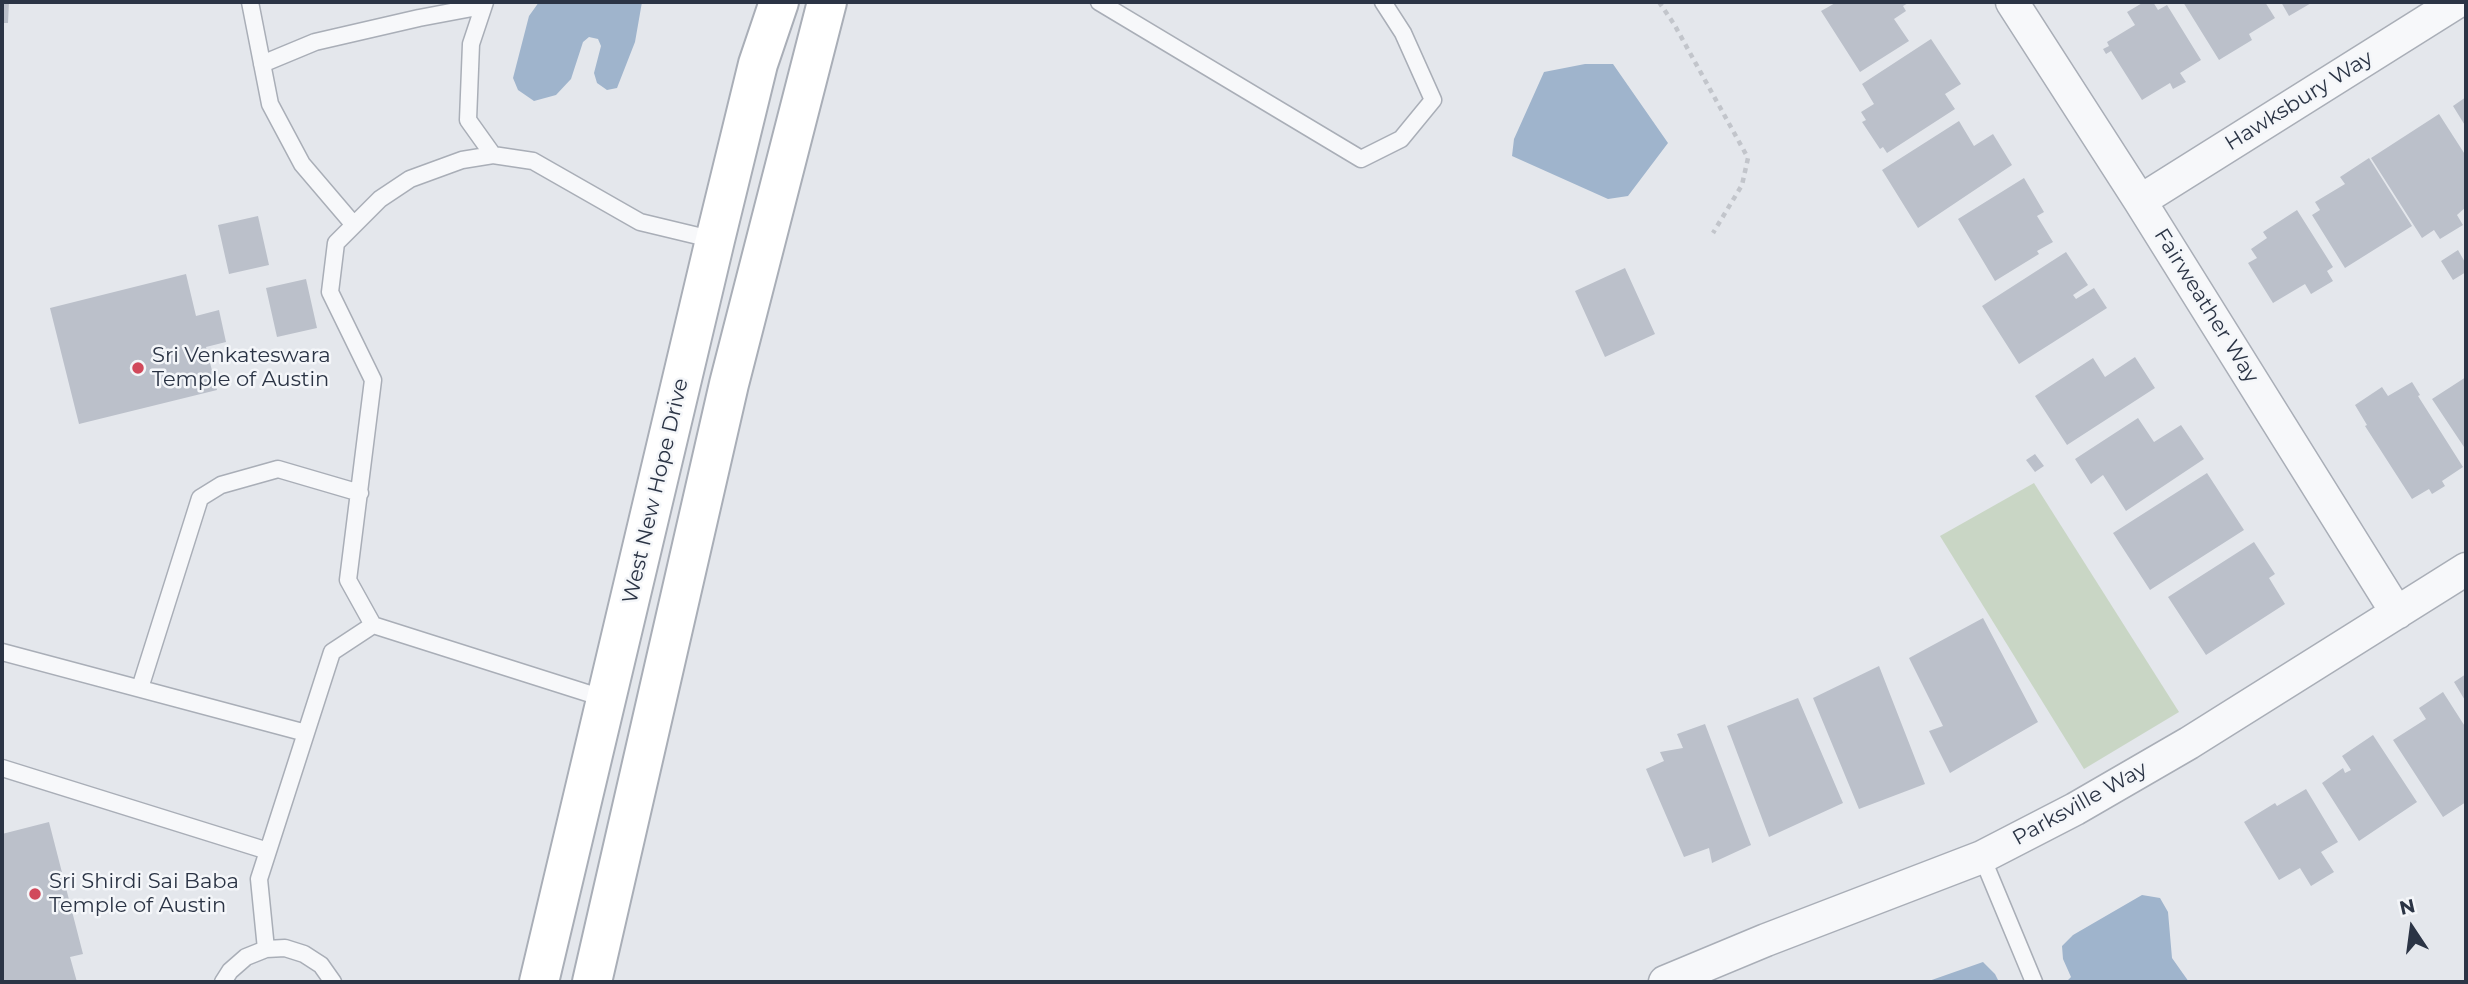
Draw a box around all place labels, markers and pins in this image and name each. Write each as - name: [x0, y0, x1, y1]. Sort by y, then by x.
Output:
- place label: Sri Venkateswara Temple of Austin: [152, 343, 331, 393]
- marker: Sri Venkateswara Temple of Austin: [130, 360, 146, 376]
- place label: Sri Shirdi Sai Baba Temple of Austin: [49, 869, 239, 919]
- marker: Sri Shirdi Sai Baba Temple of Austin: [27, 886, 43, 902]

